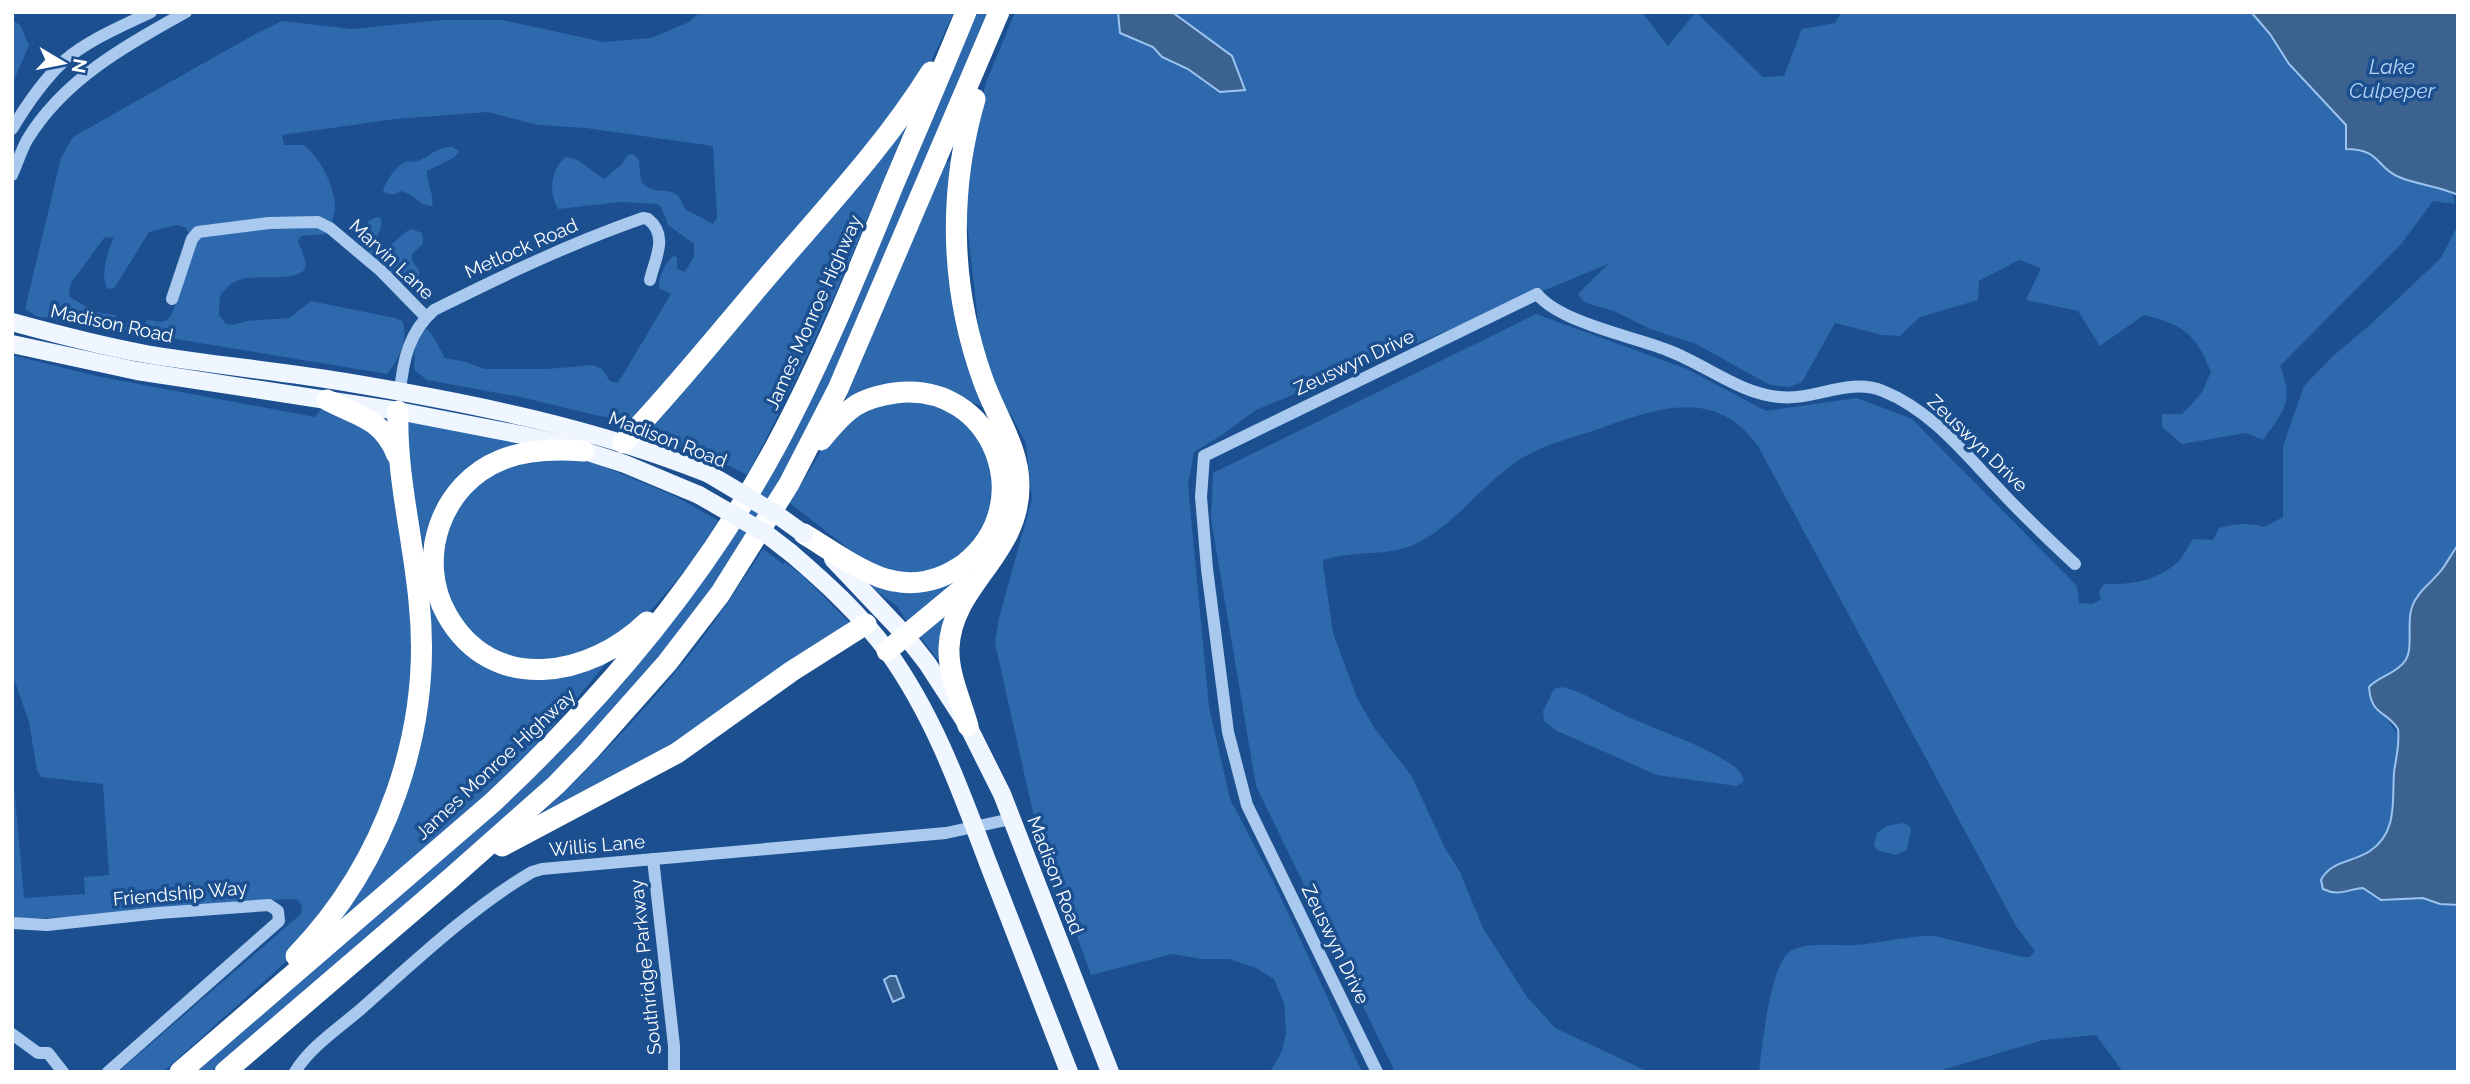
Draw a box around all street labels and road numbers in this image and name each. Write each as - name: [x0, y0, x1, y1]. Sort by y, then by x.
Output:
- street label: James Monroe Highway: [760, 211, 866, 413]
- street label: Metlock Road: [461, 213, 581, 283]
- street label: Marvin Lane: [345, 214, 439, 304]
- street label: Madison Road: [49, 299, 175, 347]
- street label: Zeuswyn Drive: [1290, 325, 1418, 399]
- street label: Zeuswyn Drive: [1924, 390, 2032, 496]
- street label: Madison Road: [606, 406, 730, 472]
- street label: James Monroe Highway: [410, 684, 580, 844]
- street label: Madison Road: [1023, 813, 1089, 937]
- street label: Willis Lane: [548, 830, 646, 860]
- street label: Friendship Way: [112, 876, 248, 910]
- street label: Southridge Parkway: [625, 878, 665, 1056]
- street label: Zeuswyn Drive: [1298, 881, 1374, 1007]

